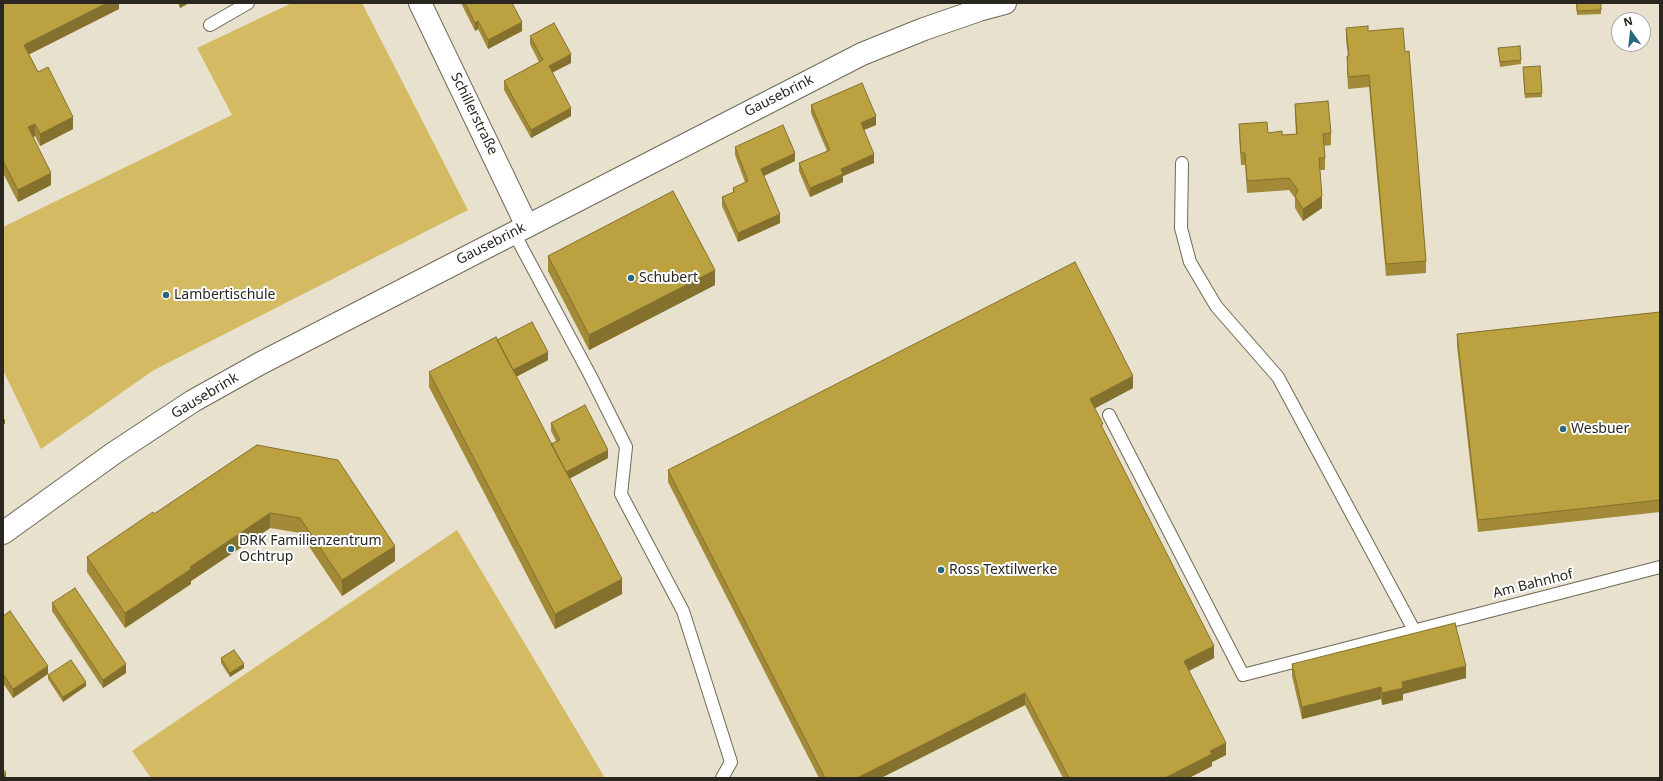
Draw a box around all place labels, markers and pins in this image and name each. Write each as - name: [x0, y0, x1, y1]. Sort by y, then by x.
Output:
- place label: Schubert: [639, 270, 698, 286]
- marker: Schubert: [626, 273, 636, 283]
- place label: Lambertischule: [174, 287, 275, 303]
- marker: Lambertischule: [161, 290, 171, 300]
- place label: Wesbuer: [1571, 421, 1629, 437]
- marker: Wesbuer: [1558, 424, 1568, 434]
- place label: DRK Familienzentrum Ochtrup: [239, 533, 382, 566]
- marker: DRK Familienzentrum Ochtrup: [226, 544, 236, 554]
- place label: Ross Textilwerke: [949, 562, 1057, 578]
- marker: Ross Textilwerke: [936, 565, 946, 575]

